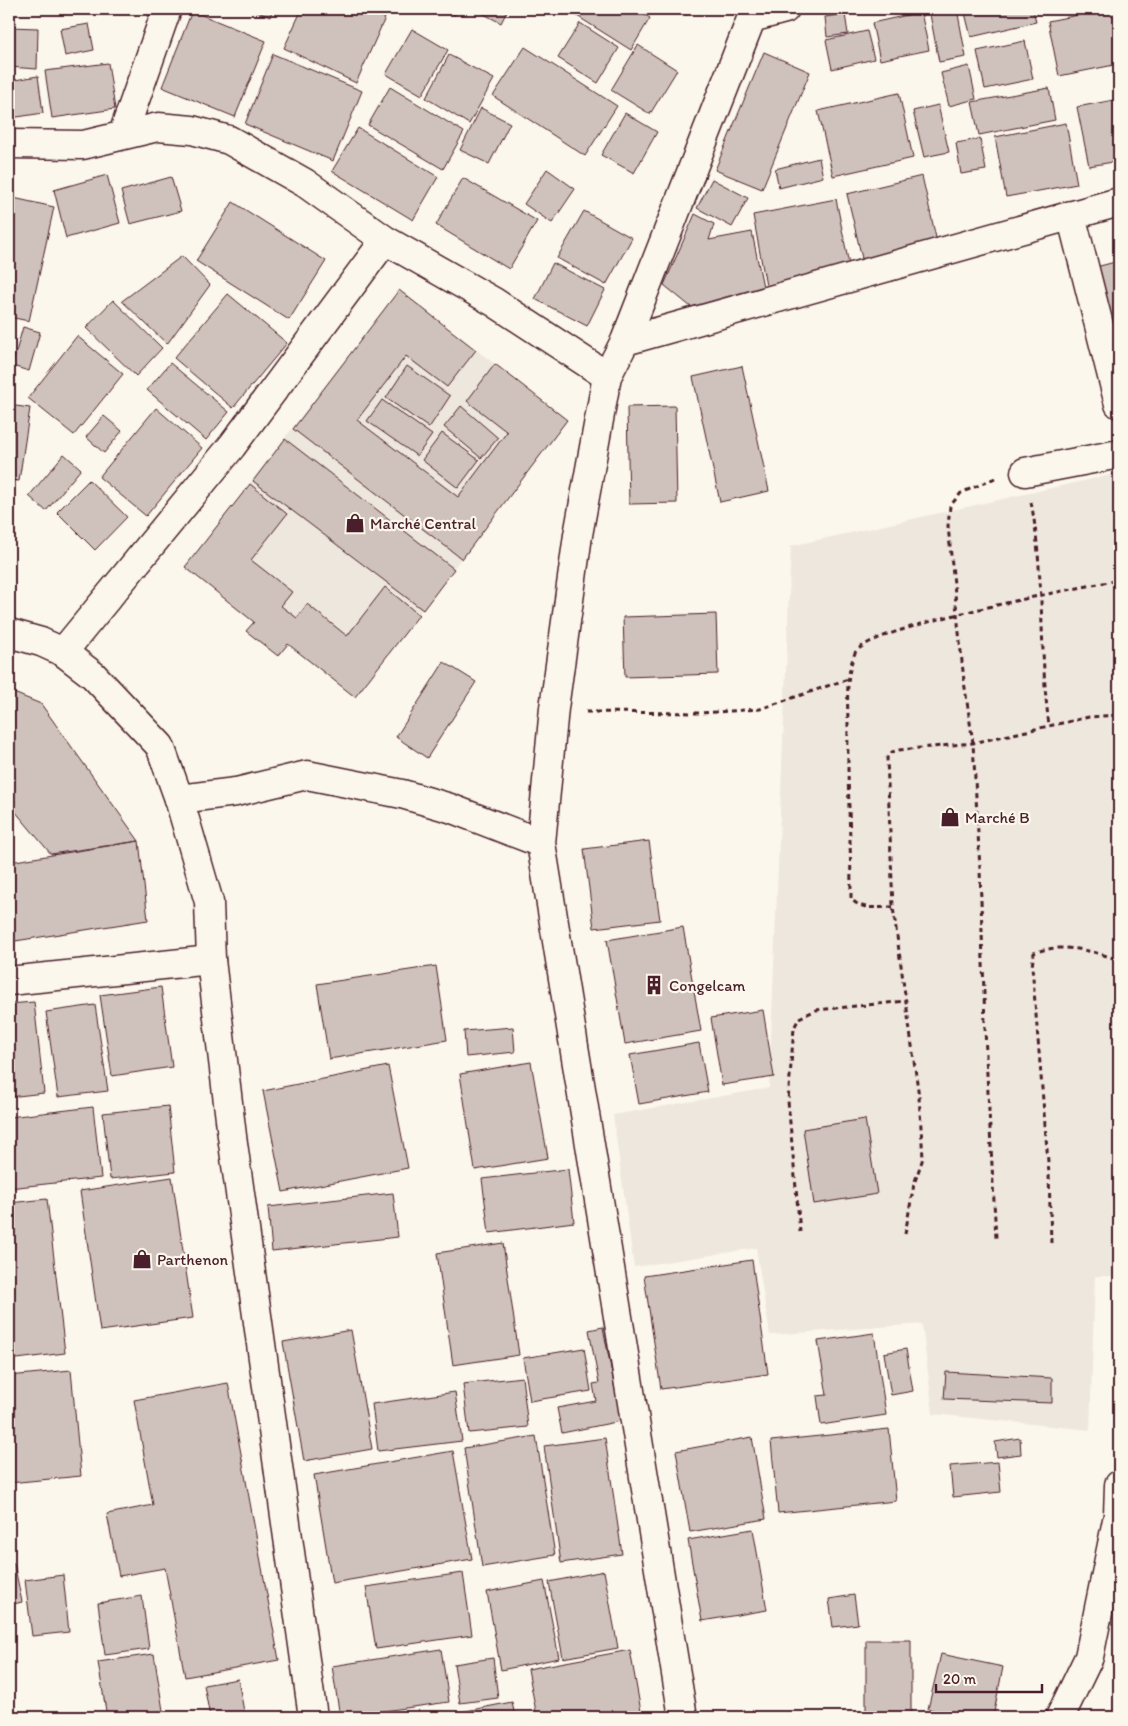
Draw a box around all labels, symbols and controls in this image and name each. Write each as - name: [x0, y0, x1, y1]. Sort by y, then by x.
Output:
- shop icon: Marché Central: [344, 512, 366, 534]
- place label: Marché Central: [370, 514, 476, 533]
- shop icon: Marché B: [939, 806, 961, 828]
- place label: Marché B: [965, 808, 1030, 827]
- building icon: Congelcam: [643, 974, 665, 996]
- place label: Congelcam: [669, 976, 746, 995]
- shop icon: Parthenon: [131, 1248, 153, 1270]
- place label: Parthenon: [157, 1250, 229, 1269]
- scale bar: [936, 1661, 1042, 1693]
- text: 20 m: [943, 1670, 977, 1688]

